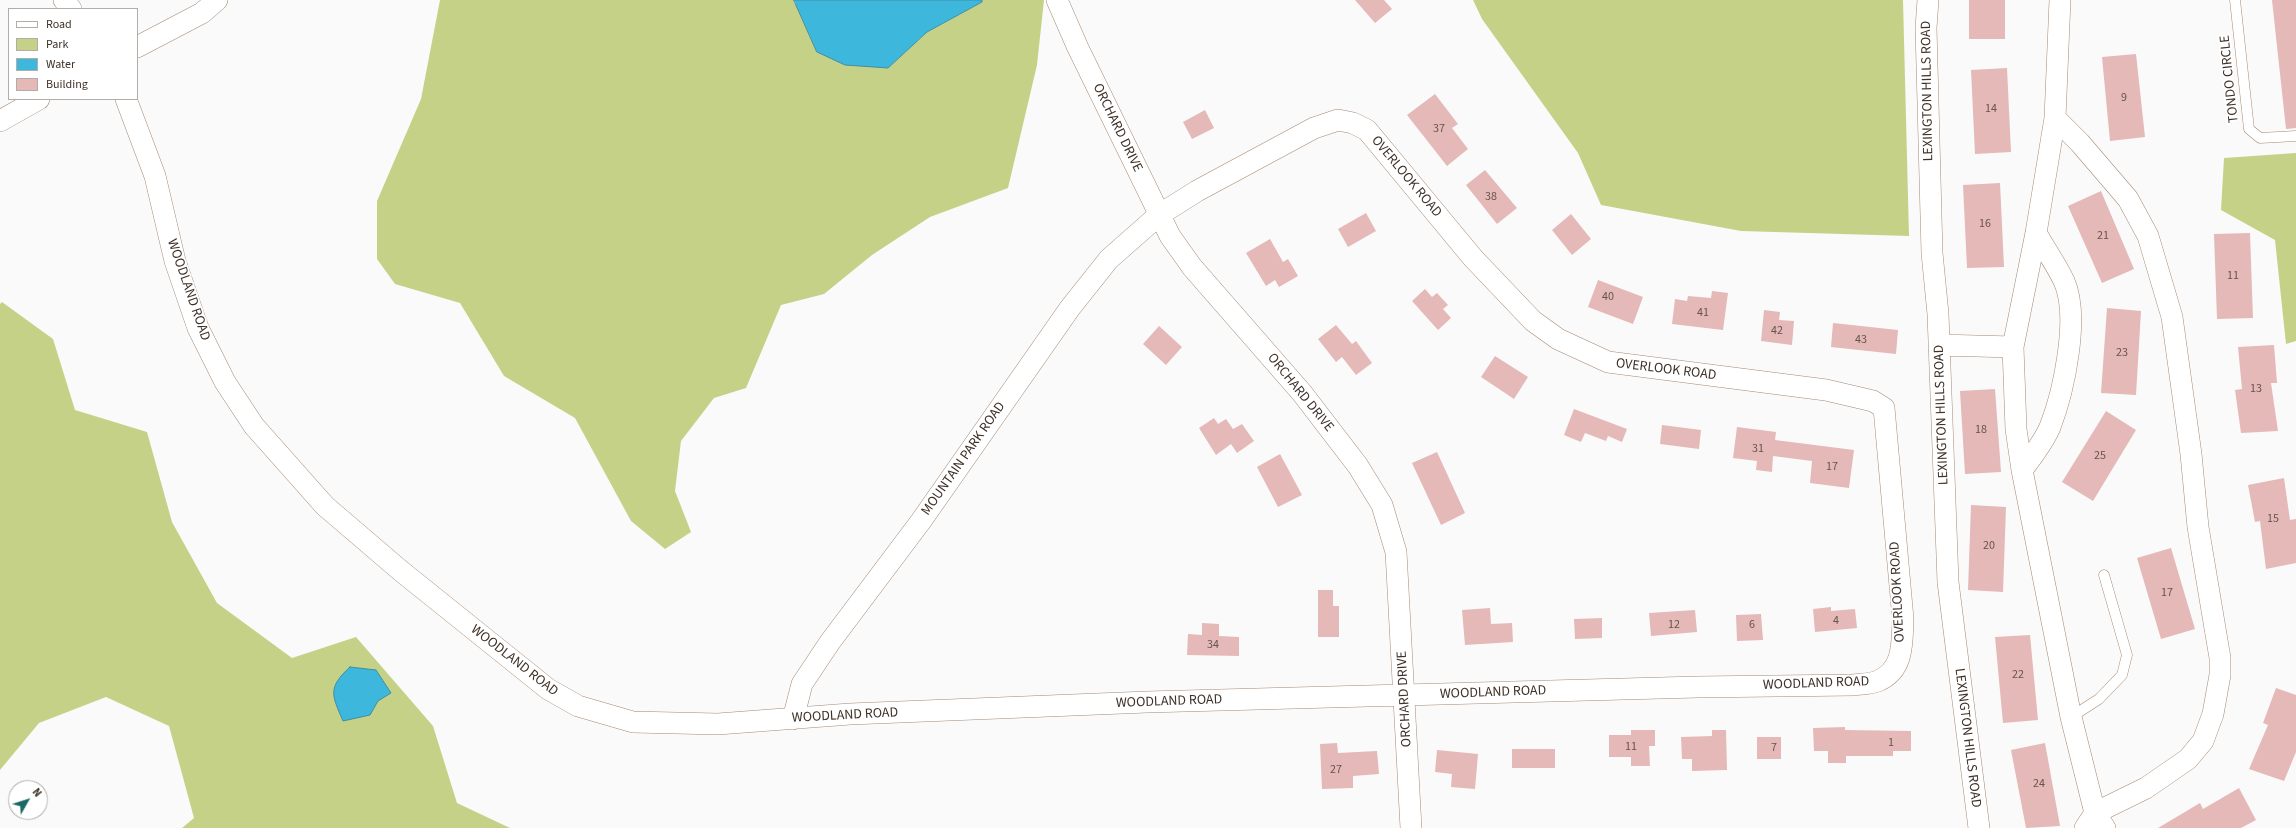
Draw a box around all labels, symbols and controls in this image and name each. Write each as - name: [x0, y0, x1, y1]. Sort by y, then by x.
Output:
- legend: [8, 8, 138, 100]
- text: Road: [46, 16, 72, 33]
- street label: LEXINGTON HILLS ROAD: [1918, 21, 1938, 161]
- street label: TONDO CIRCLE: [2217, 34, 2243, 124]
- text: Park: [46, 36, 68, 53]
- text: Water: [46, 56, 75, 73]
- text: Building: [46, 76, 88, 93]
- street label: ORCHARD DRIVE: [1088, 81, 1146, 175]
- house number: 9: [2121, 91, 2127, 105]
- house number: 14: [1985, 102, 1997, 116]
- house number: 37: [1433, 122, 1445, 136]
- street label: OVERLOOK ROAD: [1367, 133, 1445, 221]
- house number: 38: [1485, 190, 1497, 204]
- house number: 16: [1979, 217, 1991, 231]
- house number: 21: [2097, 229, 2109, 243]
- street label: WOODLAND ROAD: [163, 237, 213, 343]
- house number: 11: [2227, 269, 2239, 283]
- house number: 40: [1602, 290, 1614, 304]
- house number: 41: [1697, 306, 1709, 320]
- house number: 42: [1771, 324, 1783, 338]
- house number: 43: [1855, 333, 1867, 347]
- street label: LEXINGTON HILLS ROAD: [1931, 344, 1953, 486]
- house number: 23: [2116, 346, 2128, 360]
- street label: ORCHARD DRIVE: [1263, 350, 1337, 436]
- street label: OVERLOOK ROAD: [1615, 356, 1717, 384]
- house number: 13: [2250, 382, 2262, 396]
- street label: MOUNTAIN PARK ROAD: [918, 399, 1010, 519]
- house number: 18: [1975, 423, 1987, 437]
- house number: 31: [1752, 442, 1764, 456]
- house number: 25: [2094, 449, 2106, 463]
- house number: 17: [1826, 460, 1838, 474]
- house number: 15: [2267, 512, 2279, 526]
- house number: 20: [1983, 539, 1995, 553]
- street label: OVERLOOK ROAD: [1887, 541, 1909, 643]
- house number: 17: [2161, 586, 2173, 600]
- house number: 4: [1833, 614, 1839, 628]
- house number: 12: [1668, 618, 1680, 632]
- house number: 6: [1749, 618, 1755, 632]
- street label: WOODLAND ROAD: [467, 622, 561, 700]
- house number: 34: [1207, 638, 1219, 652]
- street label: ORCHARD DRIVE: [1394, 651, 1416, 747]
- street label: LEXINGTON HILLS ROAD: [1950, 667, 1984, 809]
- house number: 22: [2012, 668, 2024, 682]
- street label: WOODLAND ROAD: [1763, 674, 1869, 694]
- street label: WOODLAND ROAD: [1440, 683, 1546, 703]
- street label: WOODLAND ROAD: [1116, 692, 1222, 712]
- street label: WOODLAND ROAD: [791, 705, 899, 727]
- house number: 1: [1888, 736, 1894, 750]
- house number: 11: [1625, 740, 1637, 754]
- house number: 7: [1771, 741, 1777, 755]
- house number: 27: [1330, 763, 1342, 777]
- house number: 24: [2033, 777, 2045, 791]
- north arrow: [8, 780, 48, 820]
- text: N: [29, 785, 45, 800]

